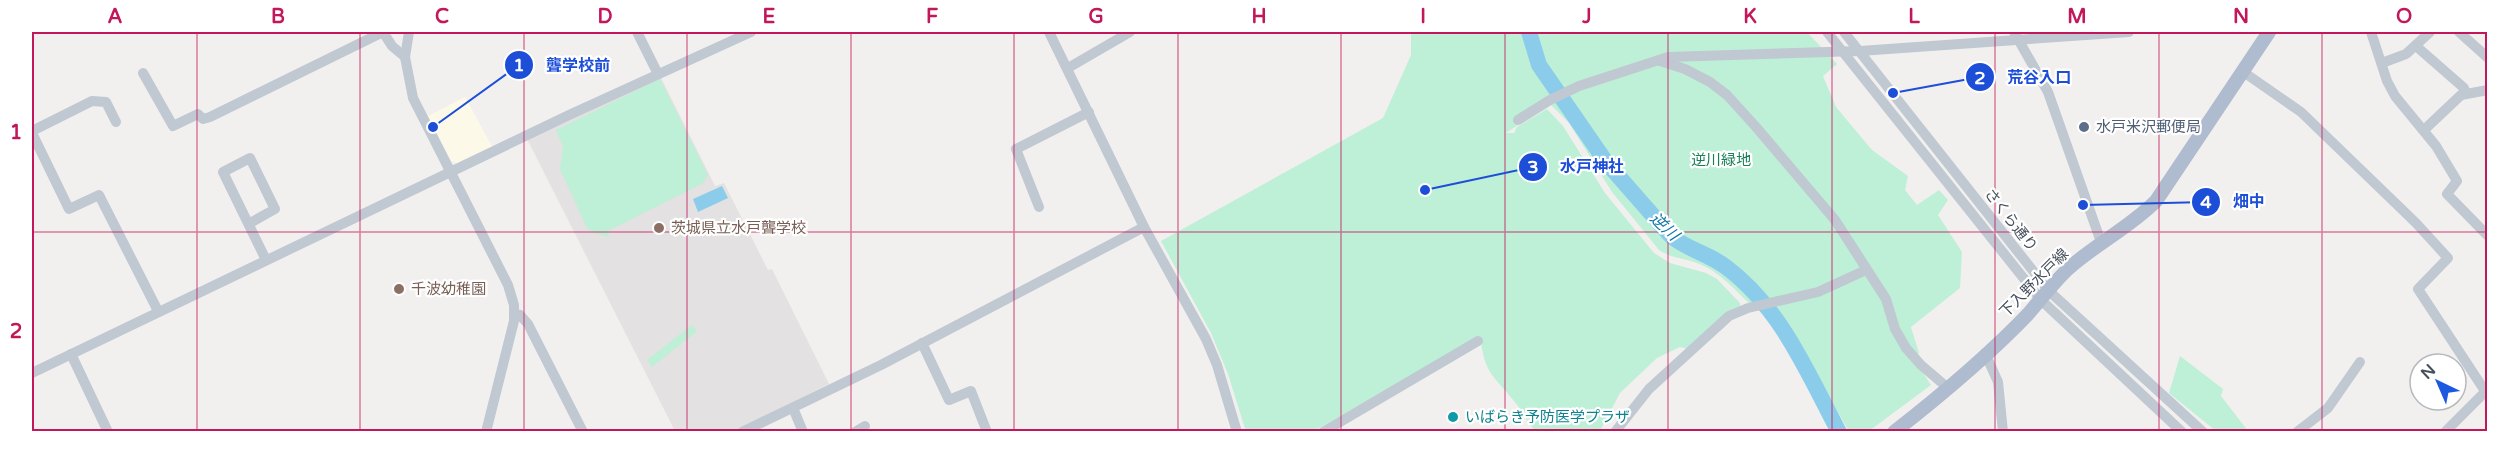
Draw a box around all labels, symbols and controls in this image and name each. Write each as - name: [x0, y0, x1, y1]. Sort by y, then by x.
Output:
- text: A: [108, 5, 123, 29]
- text: B: [271, 5, 285, 29]
- text: C: [435, 5, 449, 29]
- text: D: [597, 5, 613, 29]
- text: E: [763, 5, 776, 29]
- text: F: [926, 5, 938, 29]
- text: G: [1088, 5, 1104, 29]
- text: H: [1251, 5, 1267, 29]
- text: I: [1420, 5, 1426, 29]
- text: J: [1581, 5, 1592, 29]
- text: K: [1743, 5, 1757, 29]
- text: L: [1908, 5, 1920, 29]
- text: M: [2067, 5, 2087, 29]
- text: N: [2233, 5, 2249, 29]
- text: O: [2396, 5, 2412, 29]
- callout: 聾学校前: [504, 48, 622, 82]
- text: 1: [513, 54, 525, 76]
- text: 聾学校前: [546, 56, 610, 76]
- callout: 荒谷入口: [1965, 60, 2083, 94]
- text: 2: [1974, 67, 1986, 89]
- text: 荒谷入口: [2007, 68, 2071, 88]
- place label: 水戸米沢郵便局: [2096, 118, 2201, 136]
- marker: 水戸米沢郵便局: [2077, 120, 2091, 134]
- text: 1: [10, 121, 22, 145]
- callout: 水戸神社: [1518, 150, 1636, 184]
- park label: 逆川緑地: [1691, 151, 1751, 169]
- text: 3: [1527, 156, 1539, 178]
- text: 水戸神社: [1560, 157, 1624, 177]
- street label: さくら通り: [1981, 185, 2041, 255]
- callout: 畑中: [2191, 185, 2277, 219]
- text: 4: [2200, 191, 2212, 213]
- text: 畑中: [2233, 192, 2265, 212]
- water label: 逆川: [1646, 209, 1684, 246]
- place label: 茨城県立水戸聾学校: [671, 219, 806, 237]
- marker: 茨城県立水戸聾学校: [652, 221, 666, 235]
- street label: 下入野水戸線: [1996, 245, 2072, 321]
- place label: 千波幼稚園: [411, 280, 486, 298]
- marker: 千波幼稚園: [392, 282, 406, 296]
- text: 2: [10, 320, 22, 344]
- north arrow: [2408, 352, 2468, 412]
- text: N: [2417, 360, 2440, 384]
- place label: いばらき予防医学プラザ: [1465, 408, 1630, 426]
- marker: いばらき予防医学プラザ: [1446, 410, 1460, 424]

